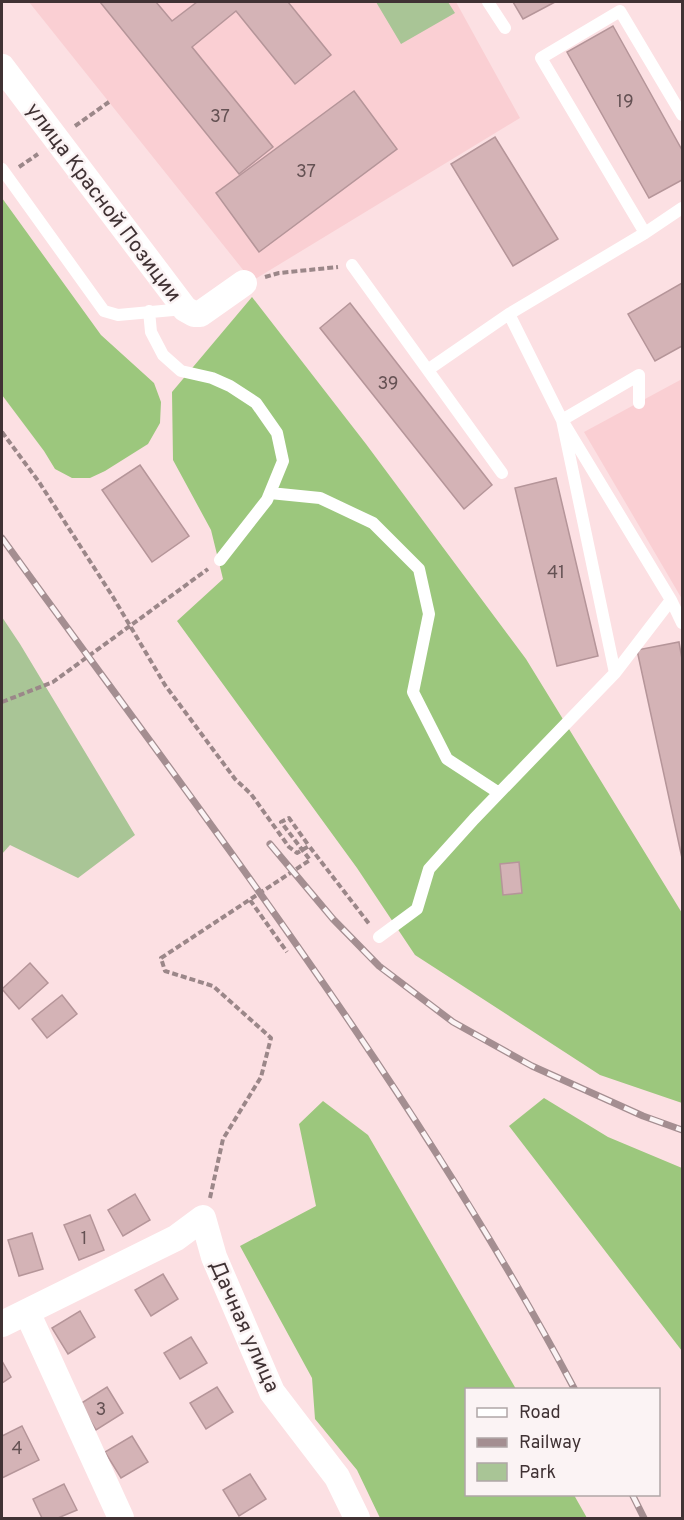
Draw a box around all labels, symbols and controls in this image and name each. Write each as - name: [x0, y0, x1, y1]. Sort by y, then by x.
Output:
- house number: 19: [616, 91, 634, 114]
- street label: улица Красной Позиции: [19, 98, 187, 308]
- house number: 37: [210, 106, 230, 129]
- house number: 37: [296, 161, 316, 184]
- house number: 39: [377, 373, 399, 396]
- house number: 41: [547, 562, 565, 585]
- house number: 1: [81, 1228, 87, 1251]
- street label: Дачная улица: [202, 1256, 285, 1397]
- legend: [465, 1388, 660, 1496]
- house number: 3: [96, 1399, 106, 1422]
- text: Road: [519, 1402, 561, 1425]
- text: Railway: [519, 1432, 581, 1455]
- house number: 4: [11, 1438, 23, 1461]
- text: Park: [519, 1462, 556, 1485]

